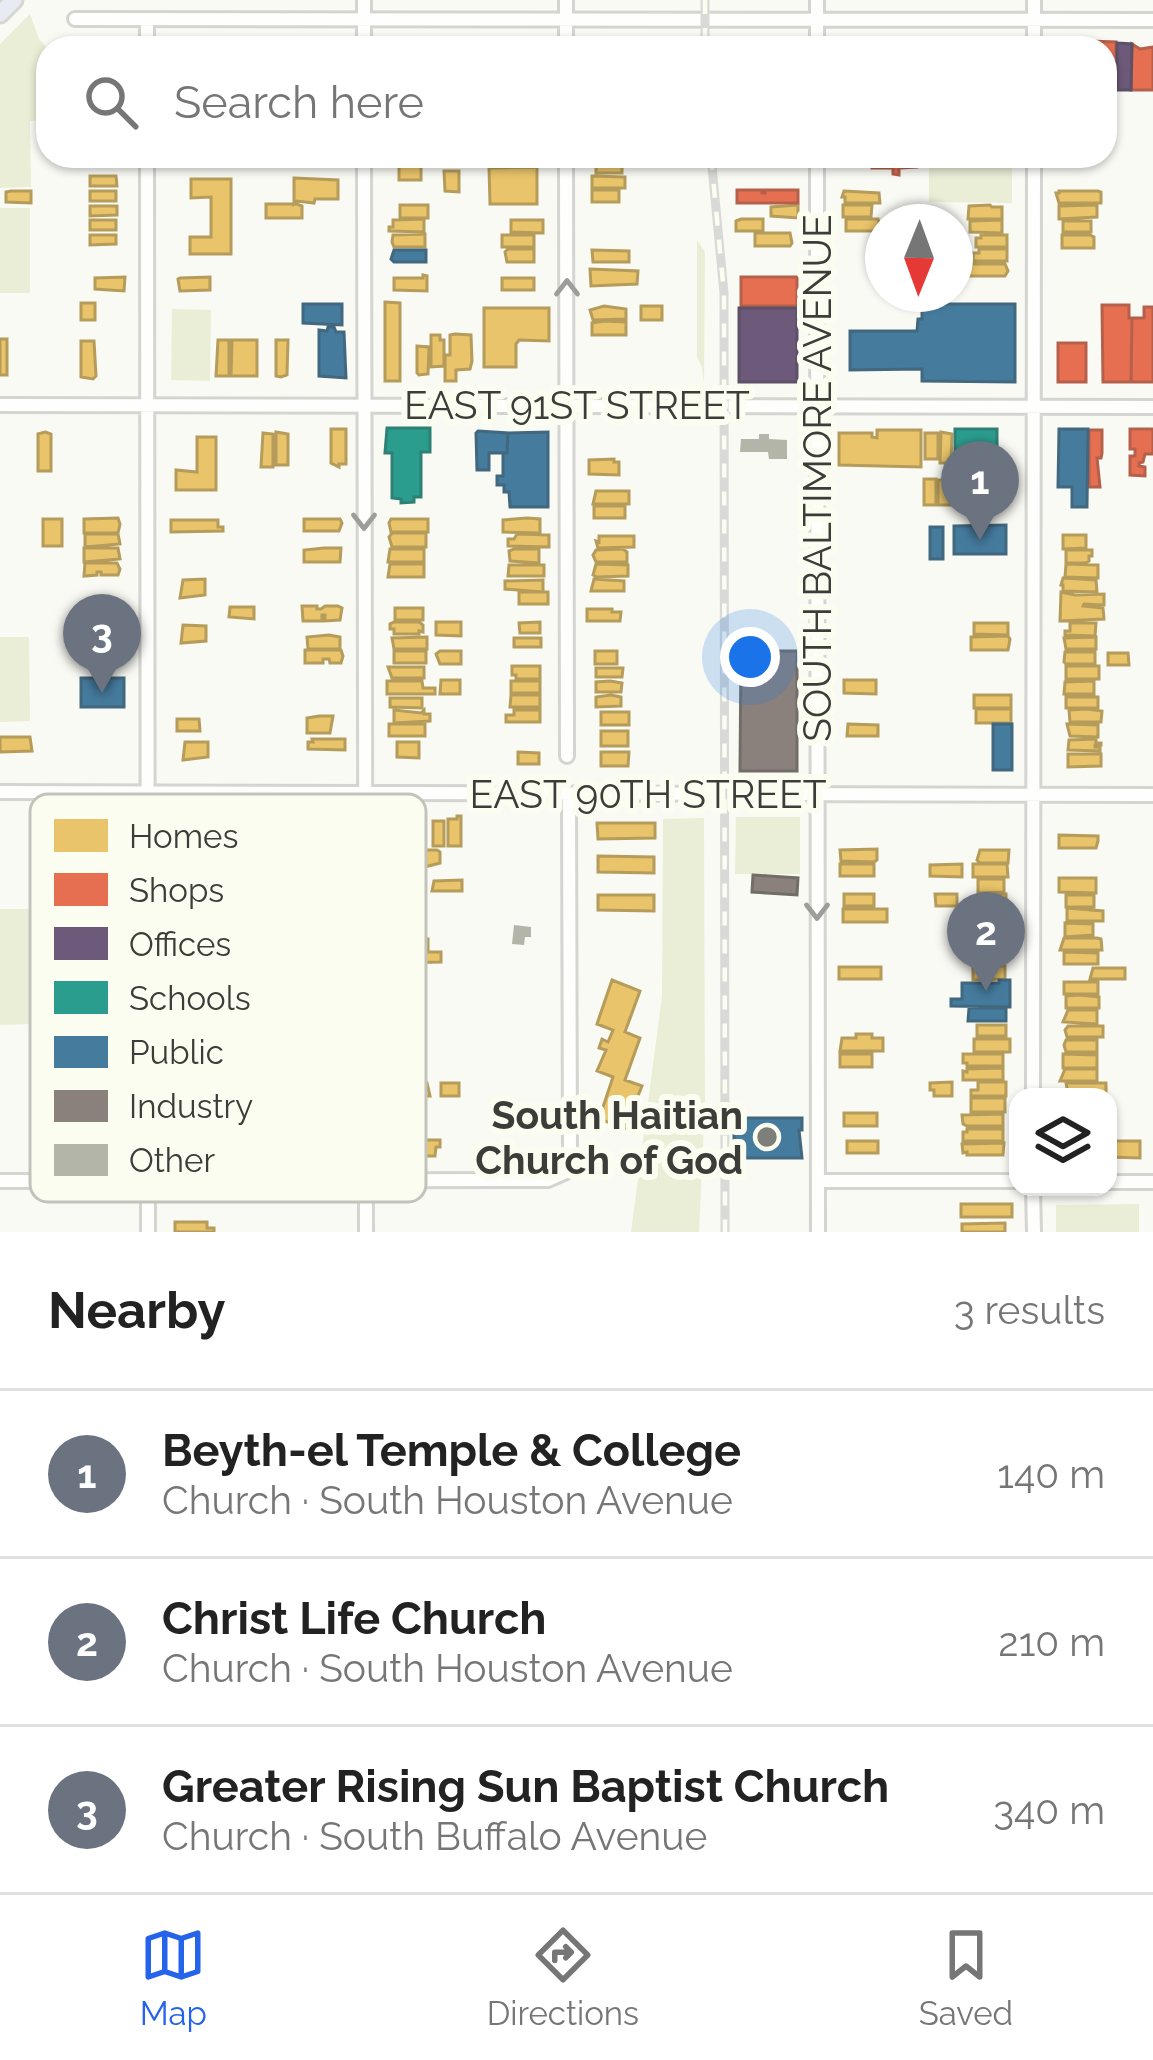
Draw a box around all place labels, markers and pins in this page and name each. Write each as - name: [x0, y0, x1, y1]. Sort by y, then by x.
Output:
- pin: 1: [941, 441, 1019, 540]
- pin: 3: [63, 594, 141, 693]
- pin: 2: [947, 892, 1025, 991]
- place label: South Haitian Church of God: [475, 1092, 743, 1183]
- marker: South Haitian Church of God: [754, 1124, 780, 1150]

